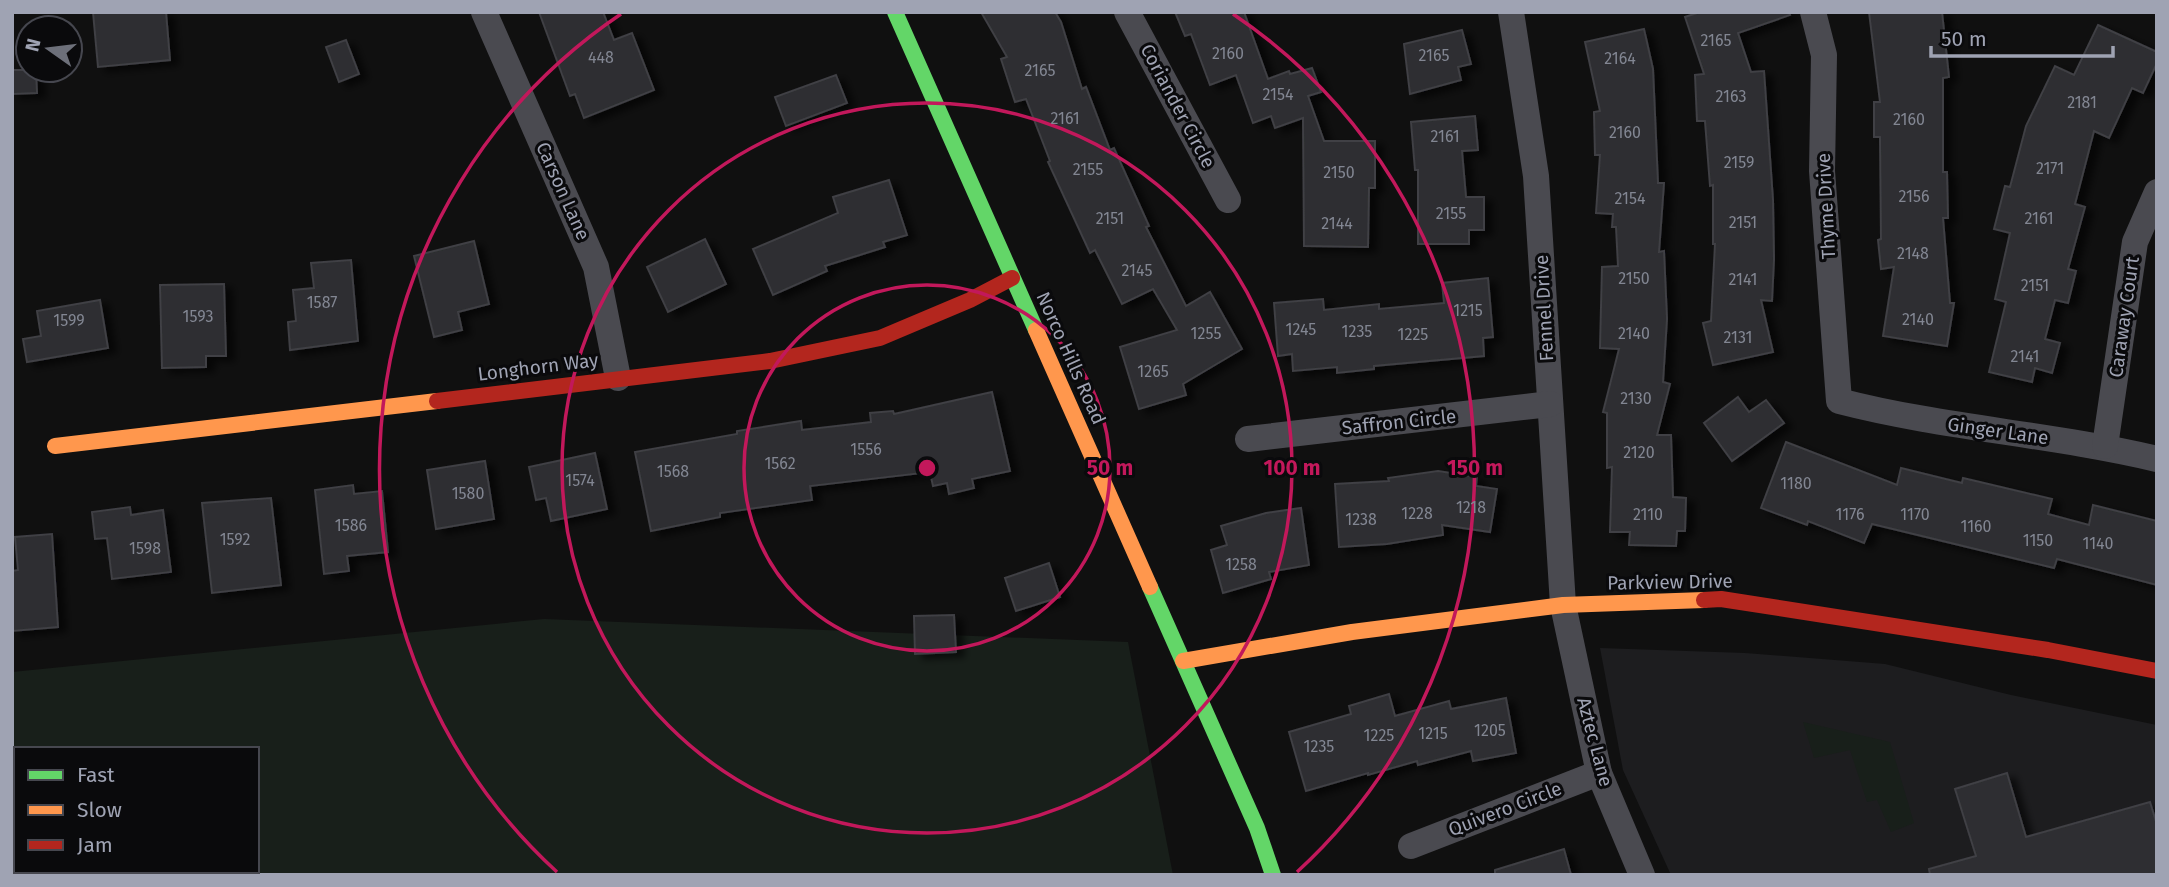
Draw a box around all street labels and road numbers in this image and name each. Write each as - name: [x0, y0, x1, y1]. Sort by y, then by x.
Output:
- street label: Coriander Circle: [1136, 40, 1220, 172]
- street label: Carson Lane: [531, 138, 595, 244]
- street label: Thyme Drive: [1812, 152, 1840, 260]
- street label: Fennel Drive: [1530, 254, 1558, 362]
- street label: Caraway Court: [2104, 255, 2144, 379]
- street label: Norco Hills Road: [1031, 288, 1111, 428]
- street label: Longhorn Way: [476, 348, 600, 386]
- street label: Saffron Circle: [1341, 405, 1457, 439]
- street label: Ginger Lane: [1946, 413, 2050, 449]
- street label: Parkview Drive: [1607, 569, 1733, 595]
- street label: Aztec Lane: [1572, 695, 1618, 789]
- street label: Quivero Circle: [1445, 777, 1565, 841]

